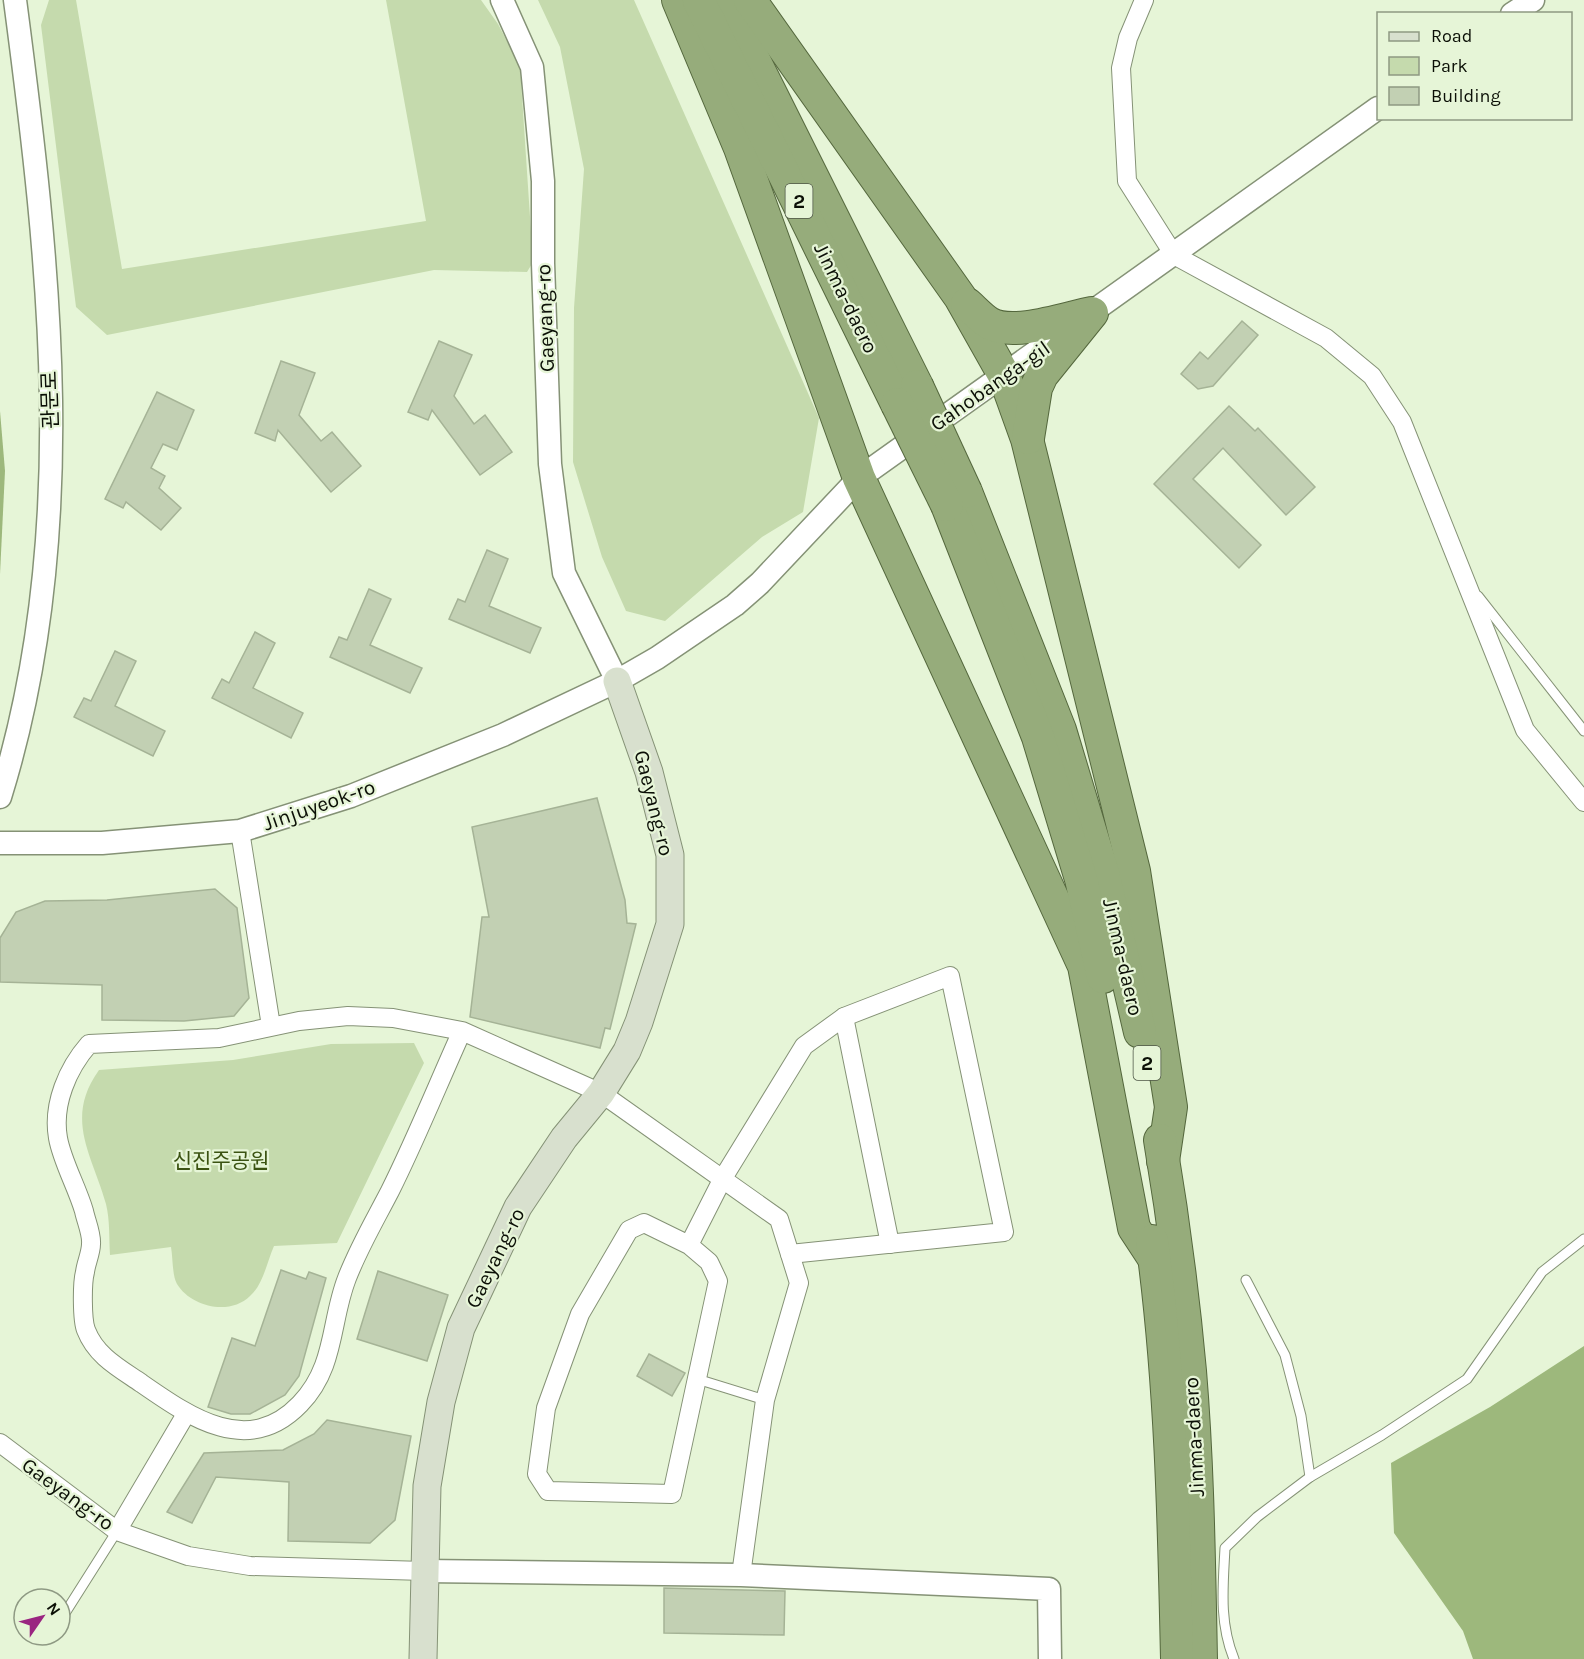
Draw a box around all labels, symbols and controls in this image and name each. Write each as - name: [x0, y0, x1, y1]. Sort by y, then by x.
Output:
- legend: [1377, 12, 1572, 120]
- text: Road: [1431, 25, 1472, 47]
- text: Park: [1431, 55, 1468, 77]
- text: Building: [1431, 85, 1501, 107]
- road number: 2: [786, 184, 812, 218]
- street label: Jinma-daero: [809, 239, 883, 357]
- street label: Gaeyang-ro: [531, 264, 559, 372]
- street label: Gahobanga-gil: [926, 336, 1054, 436]
- street label: 관문로: [37, 371, 63, 429]
- street label: Gaeyang-ro: [629, 748, 679, 858]
- street label: Jinjuyeok-ro: [260, 775, 378, 835]
- street label: Jinma-daero: [1098, 896, 1148, 1018]
- road number: 2: [1134, 1046, 1160, 1080]
- park label: 신진주공원: [173, 1149, 269, 1173]
- street label: Gaeyang-ro: [461, 1204, 529, 1312]
- street label: Jinma-daero: [1179, 1377, 1209, 1497]
- street label: Gaeyang-ro: [17, 1453, 119, 1535]
- north arrow: [12, 1587, 72, 1647]
- text: N: [43, 1599, 65, 1619]

